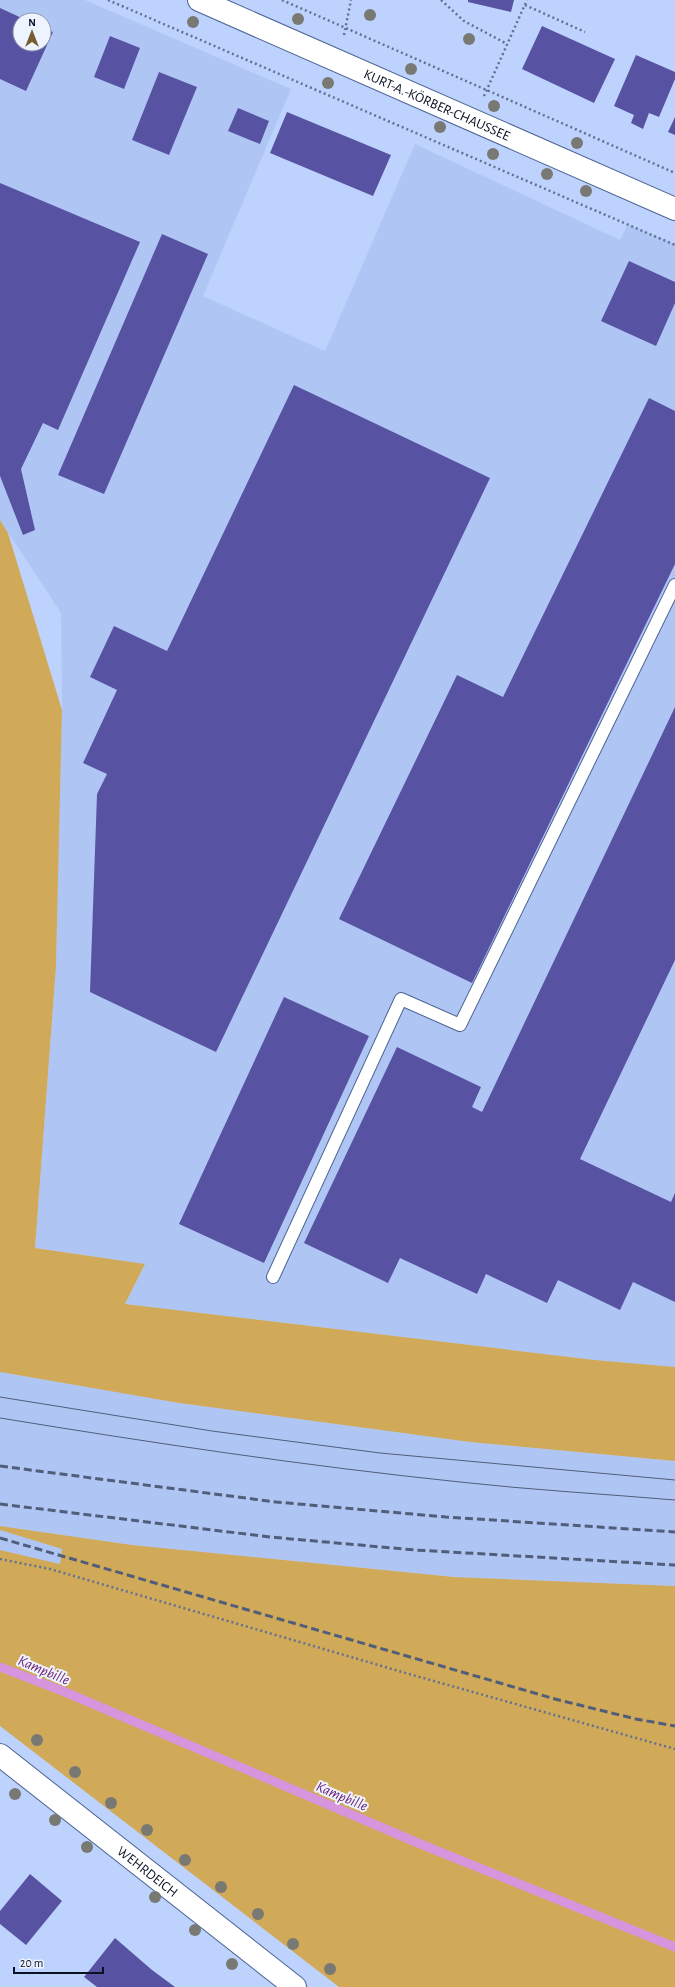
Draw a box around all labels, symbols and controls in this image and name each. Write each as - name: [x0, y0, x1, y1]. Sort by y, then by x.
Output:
- north arrow: [12, 12, 52, 52]
- text: N: [28, 17, 36, 28]
- street label: KURT-A.-KÖRBER-CHAUSSEE: [361, 67, 512, 144]
- water label: Kampbille: [16, 1653, 72, 1688]
- water label: Kampbille: [314, 1779, 370, 1814]
- street label: WEHRDEICH: [114, 1844, 180, 1900]
- scale bar: [14, 1949, 103, 1975]
- text: 20 m: [20, 1957, 43, 1969]

